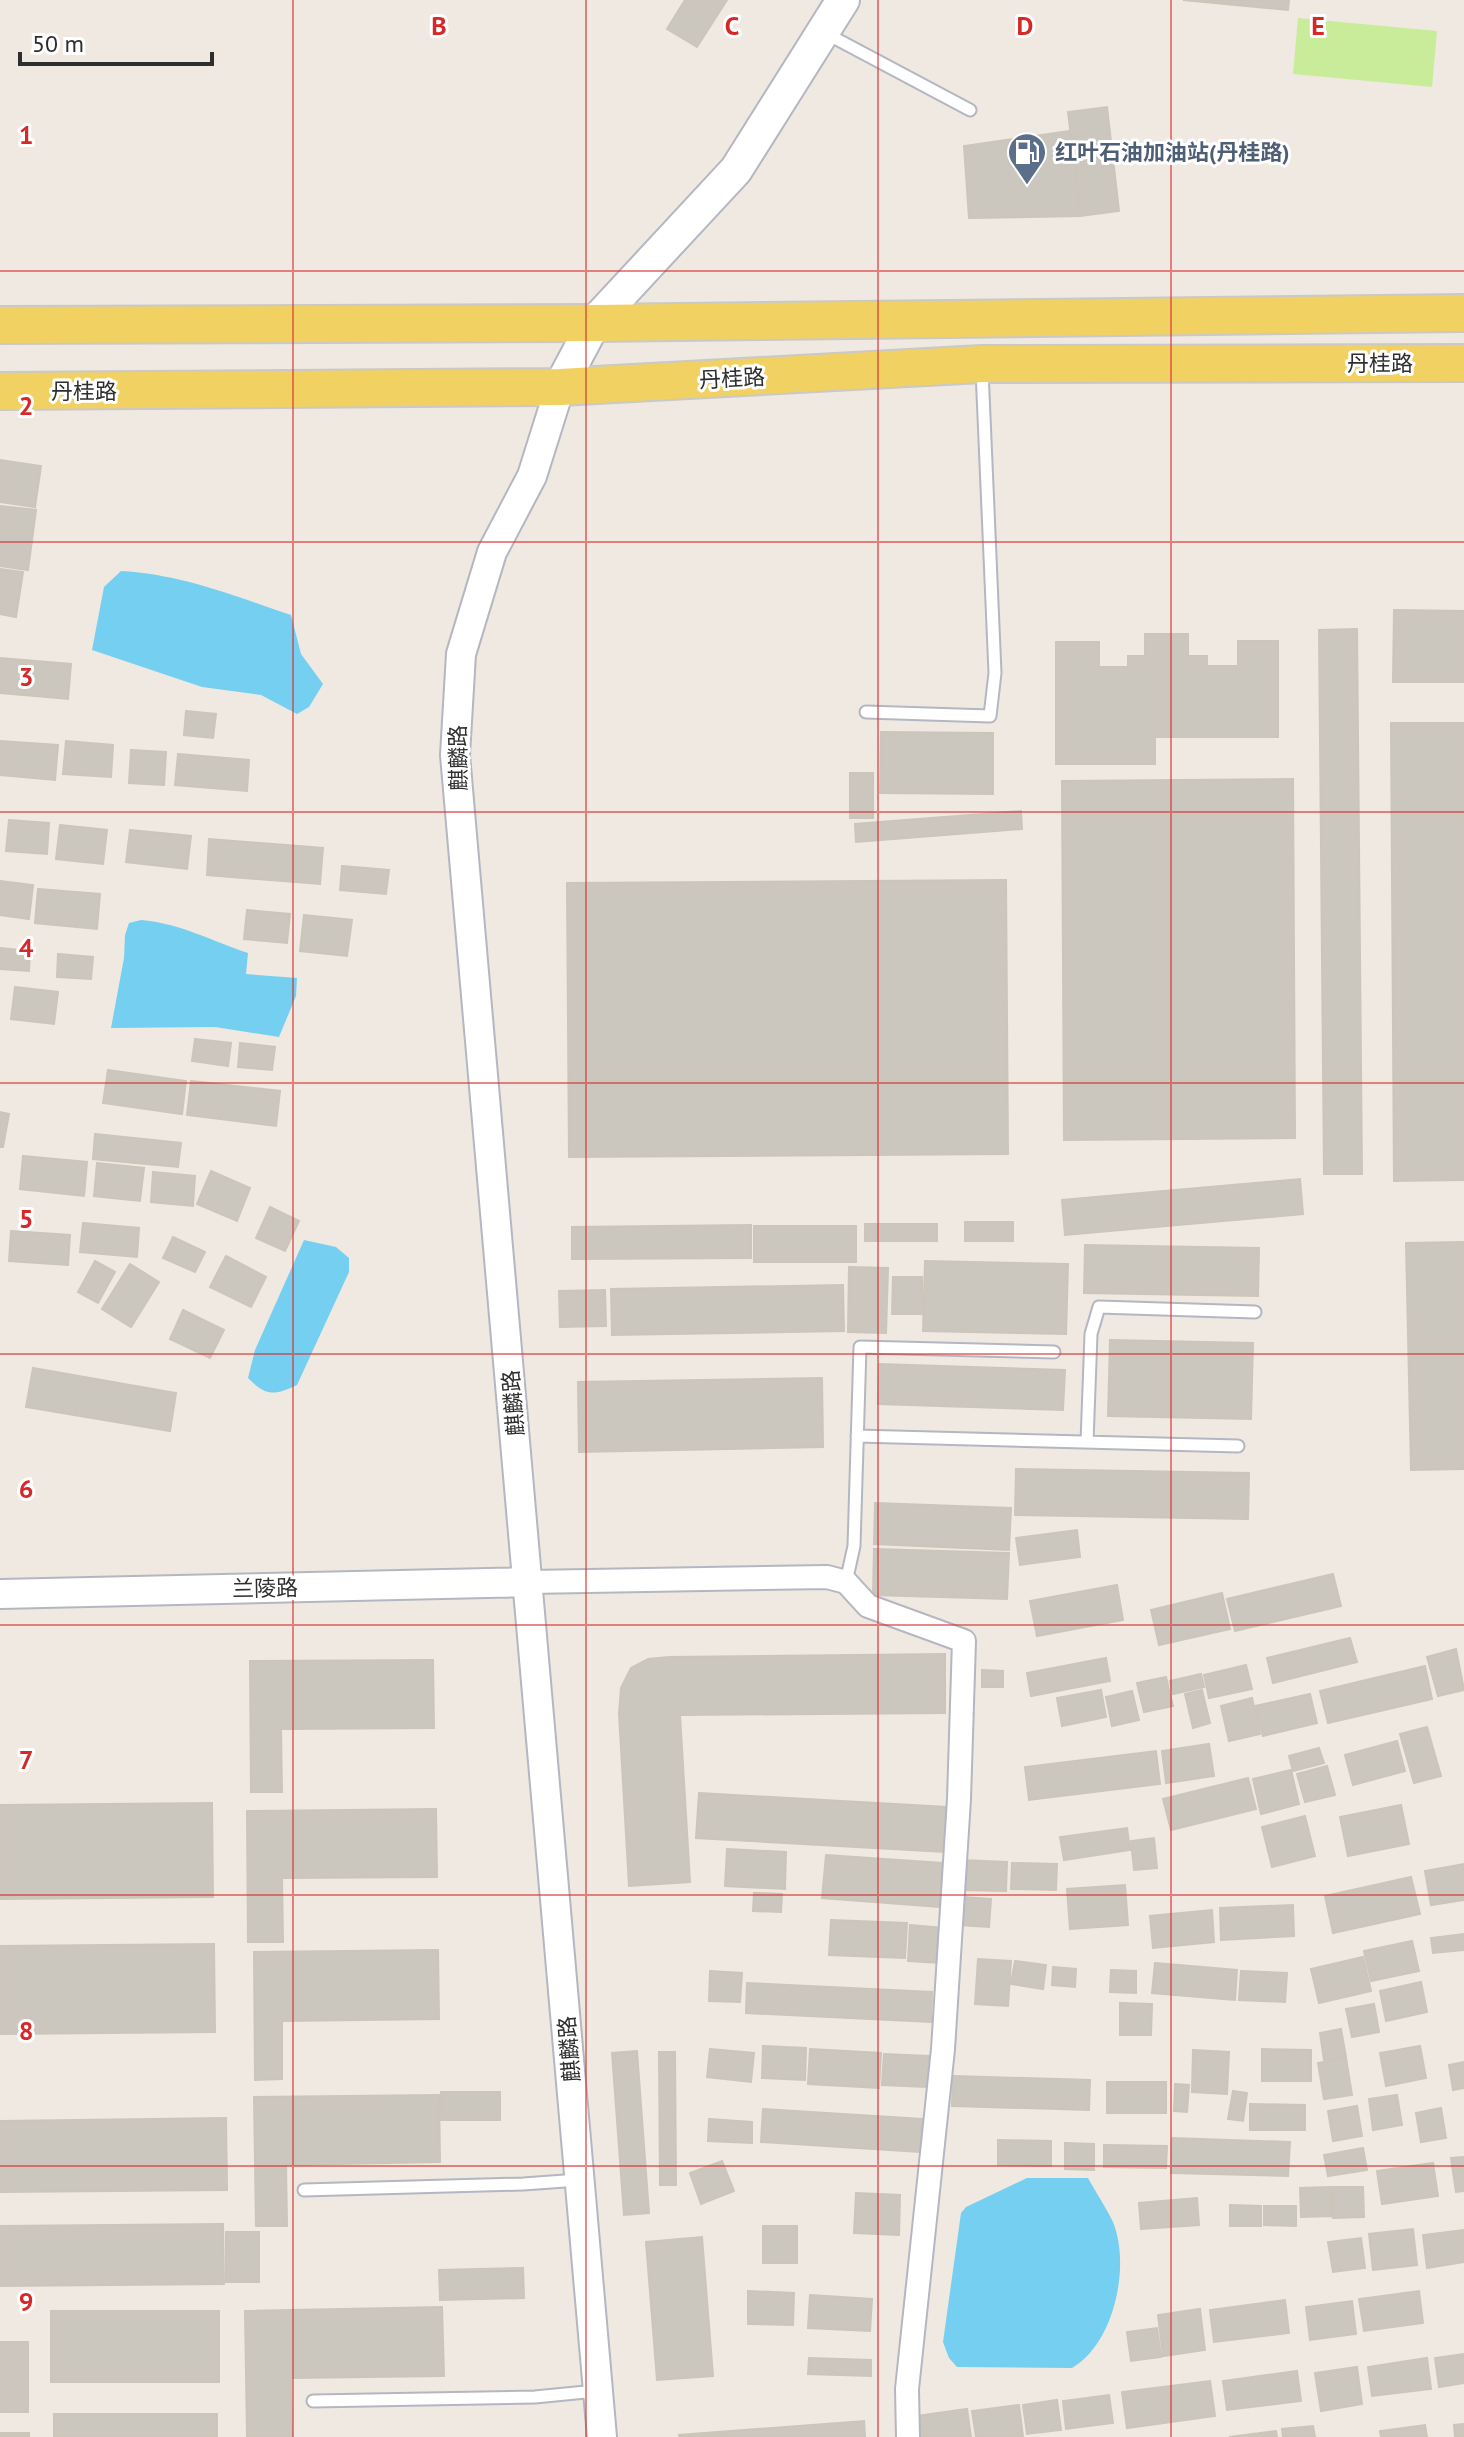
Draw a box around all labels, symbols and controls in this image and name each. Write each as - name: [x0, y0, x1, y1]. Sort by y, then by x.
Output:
- text: B: [431, 9, 447, 42]
- text: C: [725, 9, 739, 42]
- text: D: [1017, 9, 1033, 42]
- text: E: [1311, 9, 1325, 42]
- scale bar: [20, 16, 212, 66]
- text: 50 m: [32, 28, 84, 59]
- text: 1: [19, 118, 33, 151]
- fuel station icon: 红叶石油加油站(丹桂路): [1006, 131, 1048, 186]
- place label: 红叶石油加油站(丹桂路): [1055, 138, 1289, 166]
- street label: 丹桂路: [1347, 349, 1413, 377]
- street label: 丹桂路: [698, 362, 766, 394]
- street label: 丹桂路: [51, 377, 117, 405]
- text: 2: [19, 389, 33, 422]
- text: 3: [19, 660, 33, 693]
- street label: 麒麟路: [443, 725, 473, 791]
- text: 4: [19, 931, 34, 964]
- text: 5: [19, 1202, 33, 1235]
- street label: 麒麟路: [496, 1369, 530, 1437]
- text: 6: [19, 1472, 33, 1505]
- street label: 兰陵路: [232, 1573, 298, 1603]
- text: 7: [19, 1743, 33, 1776]
- text: 8: [19, 2014, 33, 2047]
- street label: 麒麟路: [552, 2015, 586, 2083]
- text: 9: [19, 2285, 33, 2318]

